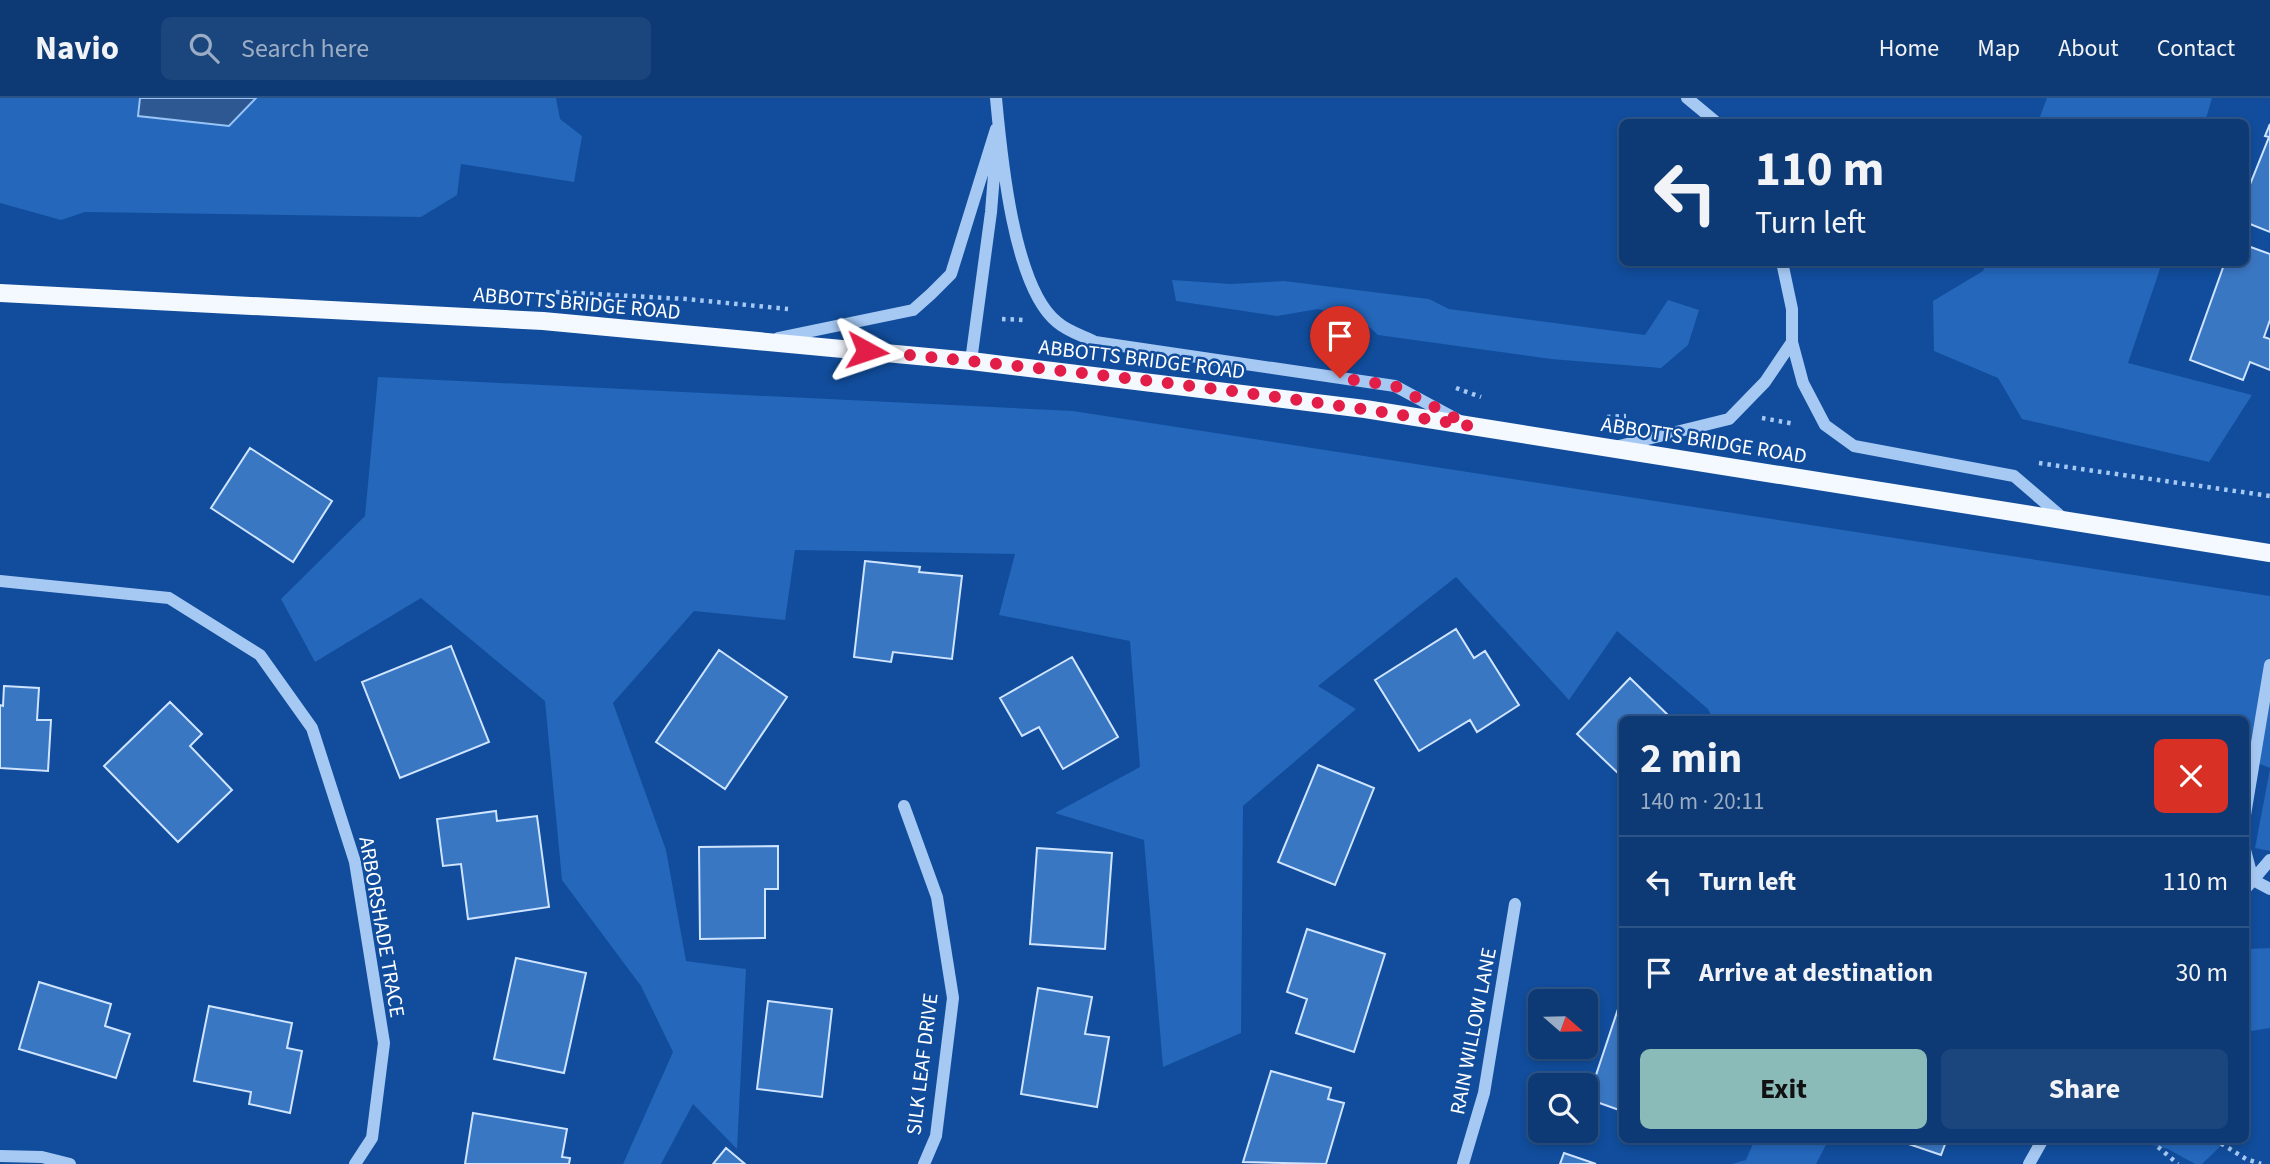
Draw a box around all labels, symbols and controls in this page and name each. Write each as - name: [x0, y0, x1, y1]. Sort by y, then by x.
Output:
- search box: [161, 17, 651, 80]
- text: Navio: [35, 25, 119, 72]
- icon: search: [185, 29, 223, 67]
- text: Search here: [241, 30, 369, 67]
- text: Home: [1879, 31, 1939, 66]
- text: Map: [1977, 31, 2020, 66]
- text: About: [2058, 31, 2119, 66]
- text: Contact: [2157, 31, 2235, 66]
- text: 110 m: [1755, 135, 1884, 205]
- icon: left: [1640, 147, 1731, 238]
- text: Turn left: [1755, 200, 1866, 246]
- street label: ABBOTTS BRIDGE ROAD: [472, 279, 682, 327]
- pin: [1310, 306, 1370, 378]
- position arrow: [830, 314, 904, 388]
- icon: arrive: [1321, 317, 1359, 355]
- street label: ABBOTTS BRIDGE ROAD: [1037, 331, 1247, 387]
- street label: ABBOTTS BRIDGE ROAD: [1599, 409, 1809, 471]
- text: 2 min: [1640, 729, 1742, 789]
- button: close: [2154, 739, 2228, 813]
- text: 140 m · 20:11: [1640, 785, 1764, 818]
- street label: ARBORSHADE TRACE: [351, 834, 413, 1020]
- icon: left: [1640, 863, 1678, 901]
- text: Turn left: [1699, 863, 1796, 900]
- text: 110 m: [2162, 863, 2228, 900]
- street label: RAIN WILLOW LANE: [1442, 945, 1504, 1117]
- icon: arrive: [1640, 954, 1678, 992]
- text: Arrive at destination: [1699, 954, 1933, 991]
- text: 30 m: [2175, 954, 2228, 991]
- north arrow: [1528, 989, 1598, 1059]
- map controls: [1528, 989, 1598, 1143]
- street label: SILK LEAF DRIVE: [898, 991, 946, 1137]
- button: Exit: [1640, 1049, 1927, 1129]
- button: Share: [1941, 1049, 2228, 1129]
- button: search: [1528, 1073, 1598, 1143]

